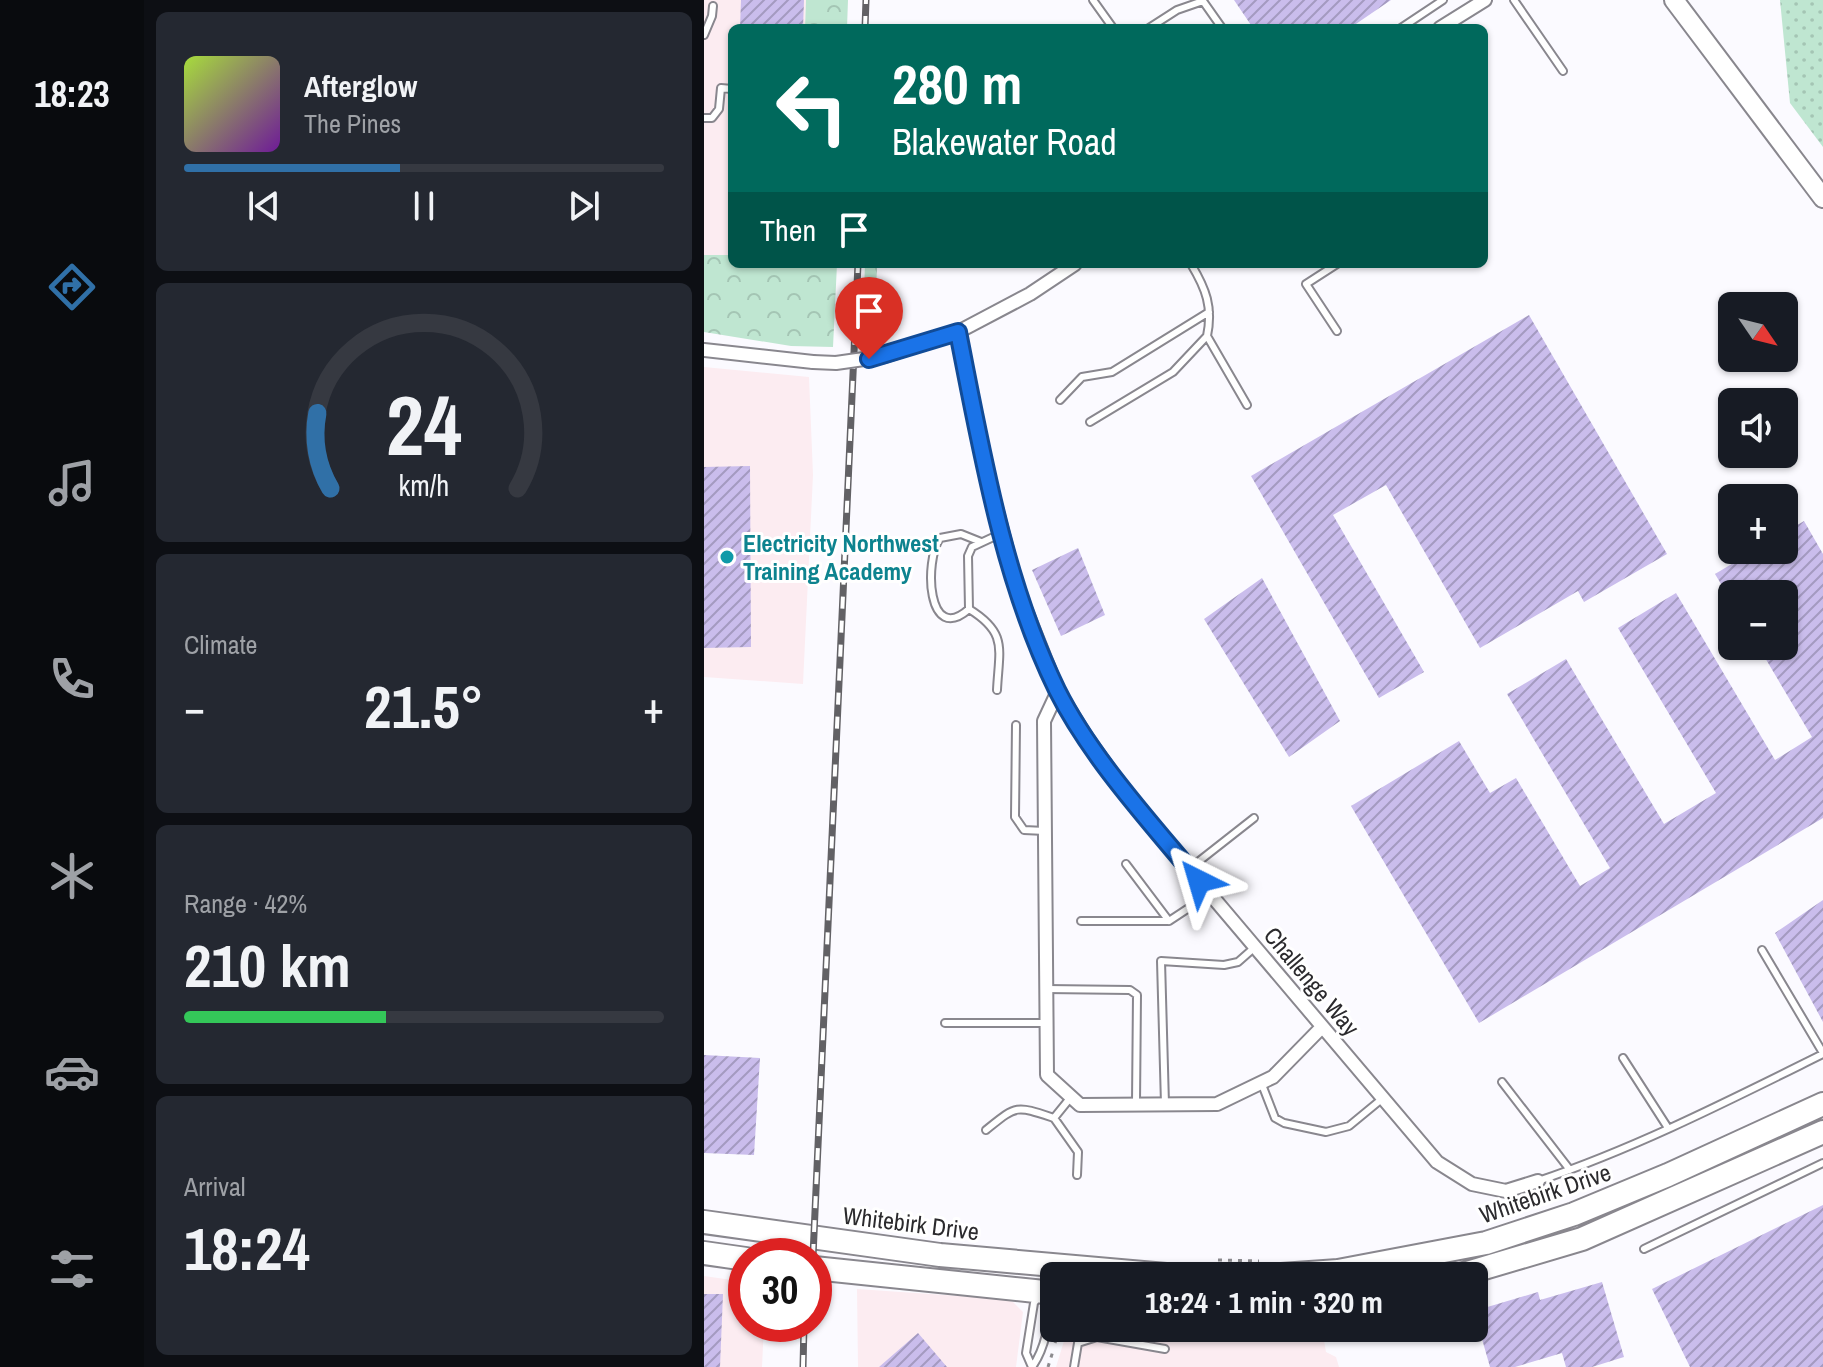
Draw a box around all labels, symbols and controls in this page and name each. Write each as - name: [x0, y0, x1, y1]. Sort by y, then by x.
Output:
- text: 280 m: [892, 46, 1022, 121]
- icon: left: [760, 56, 864, 160]
- text: Afterglow: [304, 66, 417, 106]
- text: 18:23: [34, 70, 110, 118]
- text: The Pines: [304, 106, 401, 141]
- text: Blakewater Road: [892, 118, 1117, 166]
- icon: previous: [242, 184, 286, 228]
- icon: pause: [402, 184, 446, 228]
- icon: next: [562, 184, 606, 228]
- icon: arrive: [832, 208, 876, 252]
- text: Then: [760, 210, 816, 250]
- icon: directions: [44, 259, 100, 315]
- pin: [835, 277, 903, 359]
- icon: arrive: [847, 289, 891, 333]
- north arrow: [1718, 292, 1798, 372]
- map controls: [1718, 292, 1798, 660]
- text: 24: [386, 368, 462, 480]
- button: sound: [1718, 388, 1798, 468]
- icon: music: [44, 455, 100, 511]
- text: km/h: [399, 466, 449, 505]
- button: +: [1718, 484, 1798, 564]
- place label: Electricity Northwest Training Academy: [743, 527, 939, 587]
- marker: Electricity Northwest Training Academy: [718, 548, 736, 566]
- button: −: [1718, 580, 1798, 660]
- text: Climate: [184, 627, 257, 662]
- icon: phone: [44, 651, 100, 707]
- text: 21.5°: [364, 666, 484, 747]
- text: −: [184, 677, 205, 737]
- text: +: [643, 677, 664, 737]
- position arrow: [1157, 839, 1241, 923]
- icon: climate: [44, 848, 100, 904]
- text: Range · 42%: [184, 886, 307, 921]
- street label: Challenge Way: [1257, 920, 1367, 1042]
- text: 210 km: [184, 925, 351, 1006]
- icon: car: [44, 1044, 100, 1100]
- street label: Whitebirk Drive: [1475, 1156, 1615, 1230]
- text: Arrival: [184, 1169, 246, 1204]
- street label: Whitebirk Drive: [841, 1199, 981, 1247]
- text: 18:24: [184, 1208, 310, 1289]
- speed limit sign: 30: [728, 1238, 832, 1342]
- icon: filters: [44, 1241, 100, 1297]
- text: 18:24 · 1 min · 320 m: [1145, 1282, 1383, 1322]

